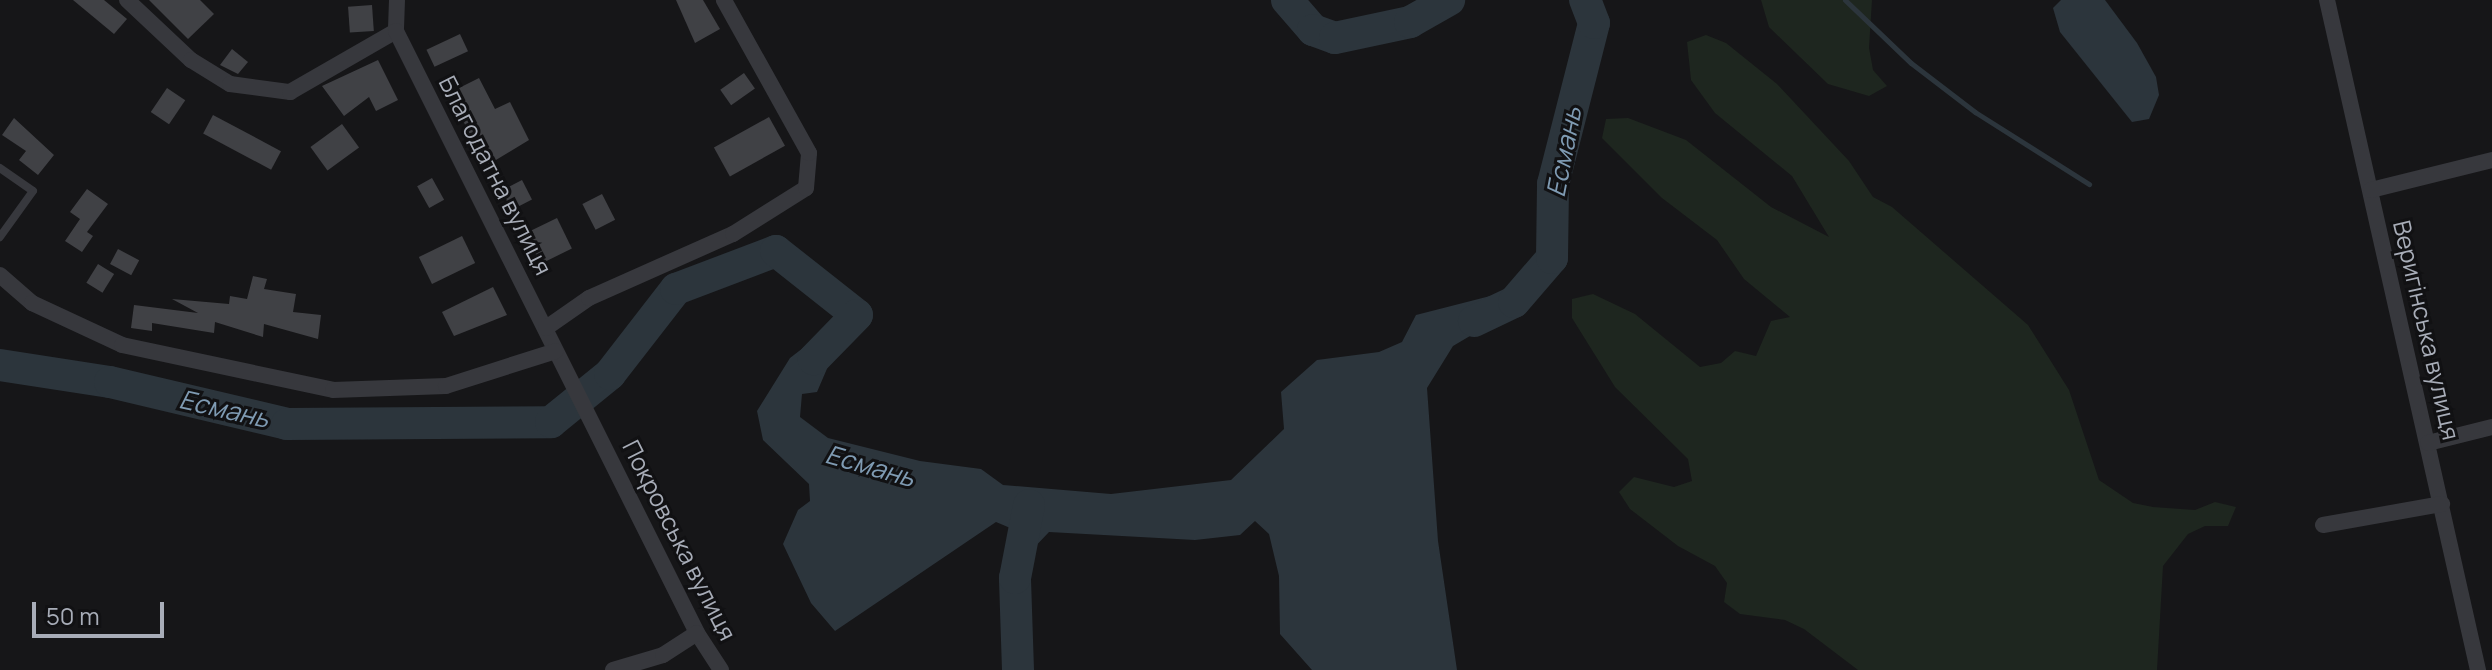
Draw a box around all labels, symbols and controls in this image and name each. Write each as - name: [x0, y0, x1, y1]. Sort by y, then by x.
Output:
- street label: Благодатна вулиця: [433, 71, 559, 279]
- water label: Есмань: [1540, 104, 1588, 200]
- street label: Веригінська вулиця: [2388, 217, 2466, 443]
- water label: Есмань: [176, 384, 272, 434]
- street label: Покровська вулиця: [617, 435, 743, 645]
- water label: Есмань: [822, 438, 918, 494]
- scale bar: [36, 586, 168, 636]
- text: 50 m: [46, 599, 100, 632]

